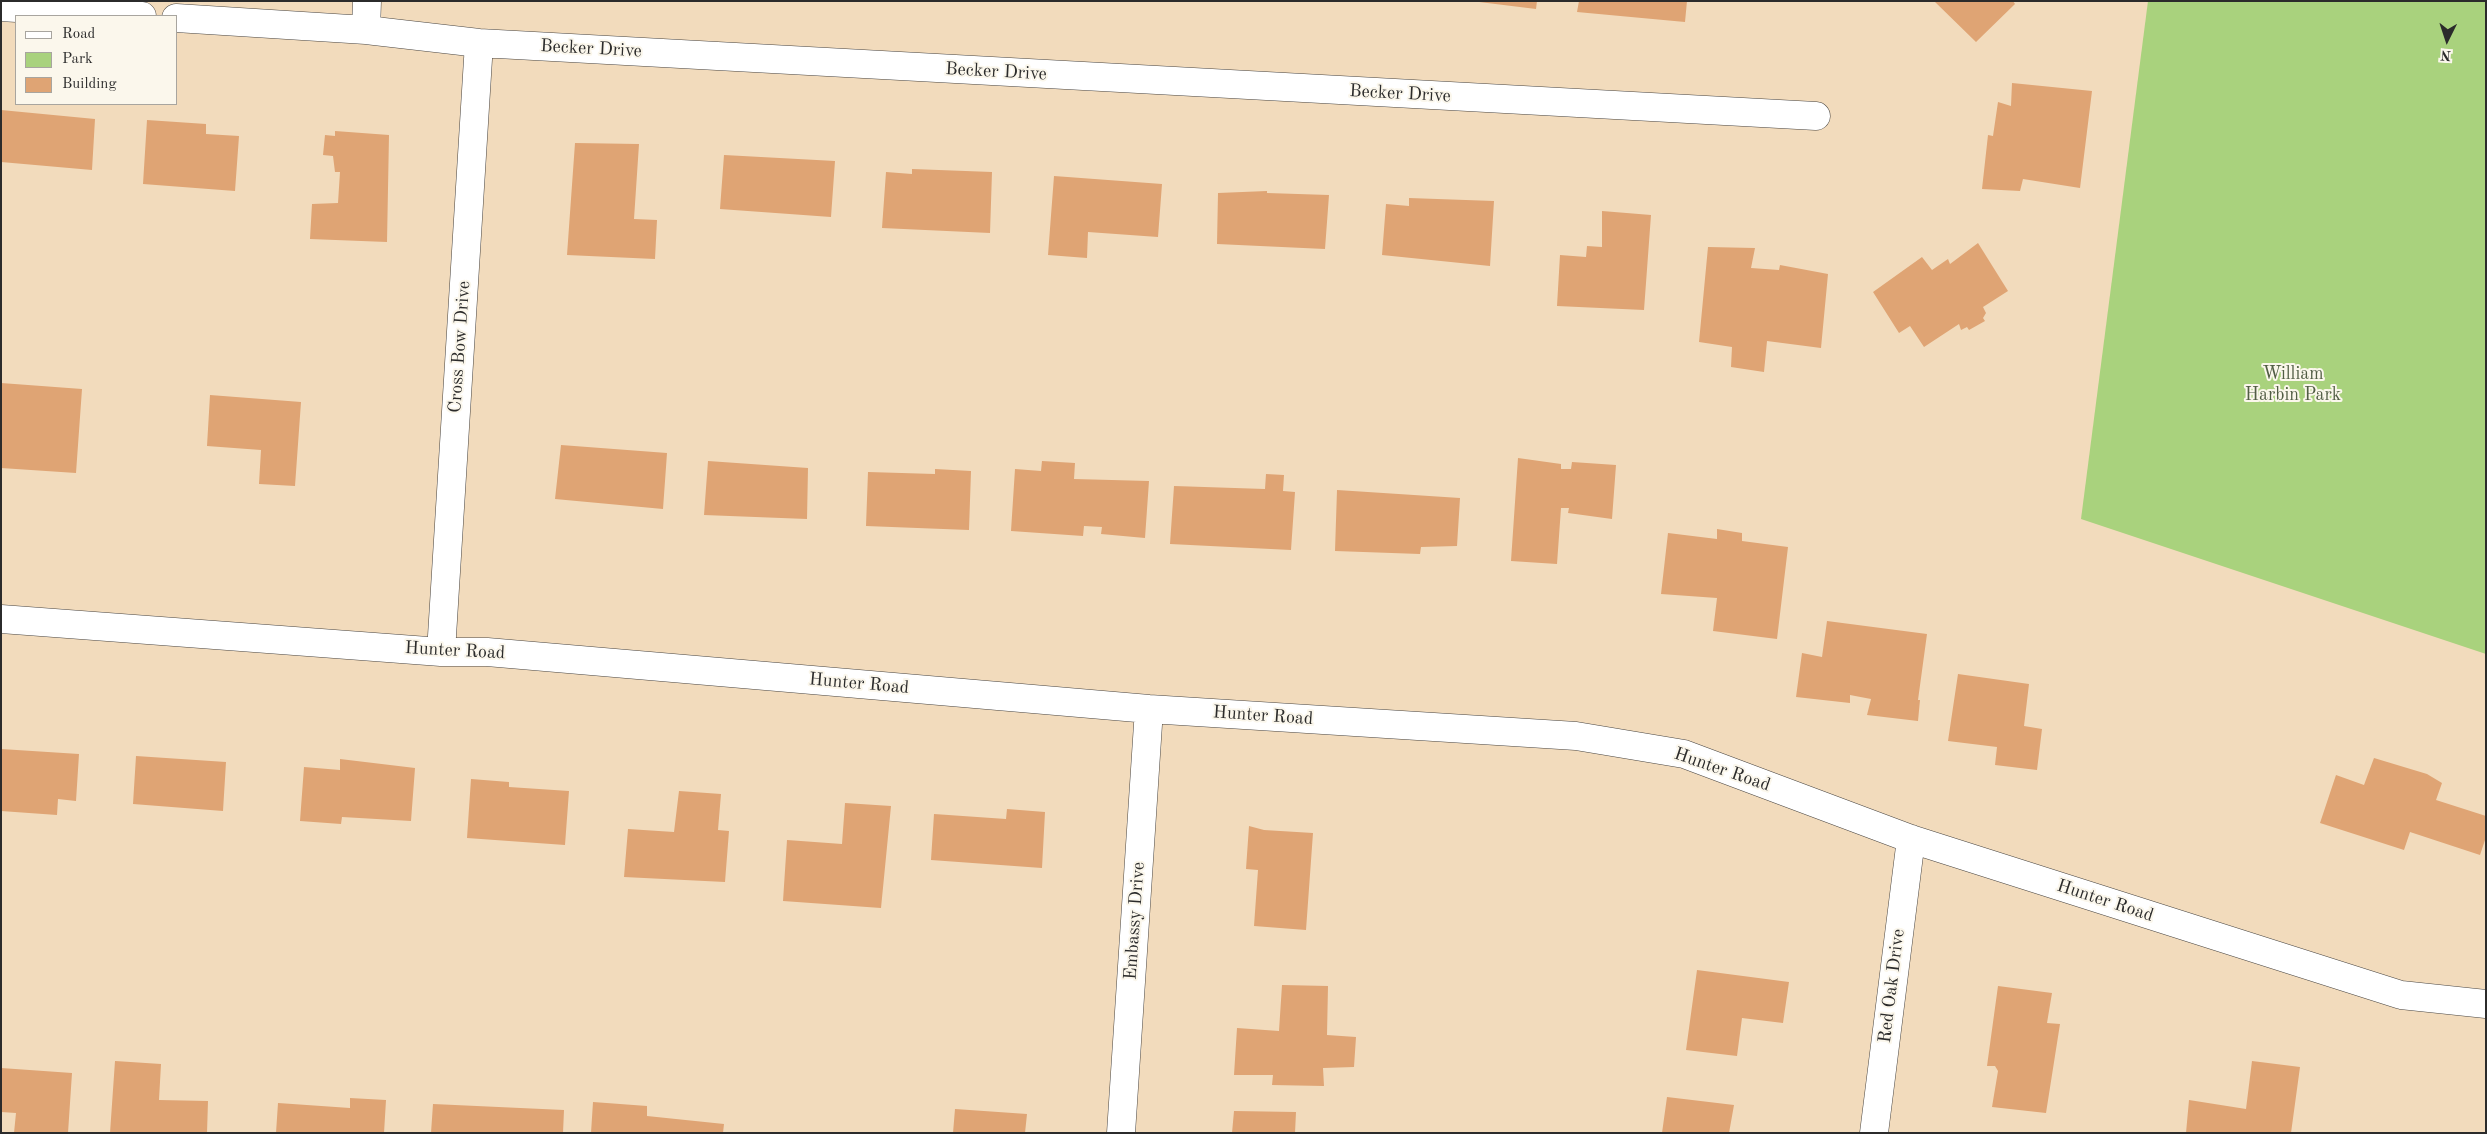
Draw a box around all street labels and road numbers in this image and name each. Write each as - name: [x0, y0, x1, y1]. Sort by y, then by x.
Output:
- street label: Becker Drive: [540, 36, 642, 62]
- street label: Becker Drive: [945, 59, 1047, 85]
- street label: Becker Drive: [1349, 81, 1451, 107]
- street label: Cross Bow Drive: [445, 280, 475, 414]
- street label: Hunter Road: [404, 638, 506, 664]
- street label: Hunter Road: [808, 669, 910, 699]
- street label: Hunter Road: [1212, 702, 1314, 730]
- street label: Hunter Road: [1671, 743, 1773, 797]
- street label: Embassy Drive: [1120, 861, 1150, 981]
- street label: Hunter Road: [2054, 875, 2156, 927]
- street label: Red Oak Drive: [1874, 928, 1910, 1044]

